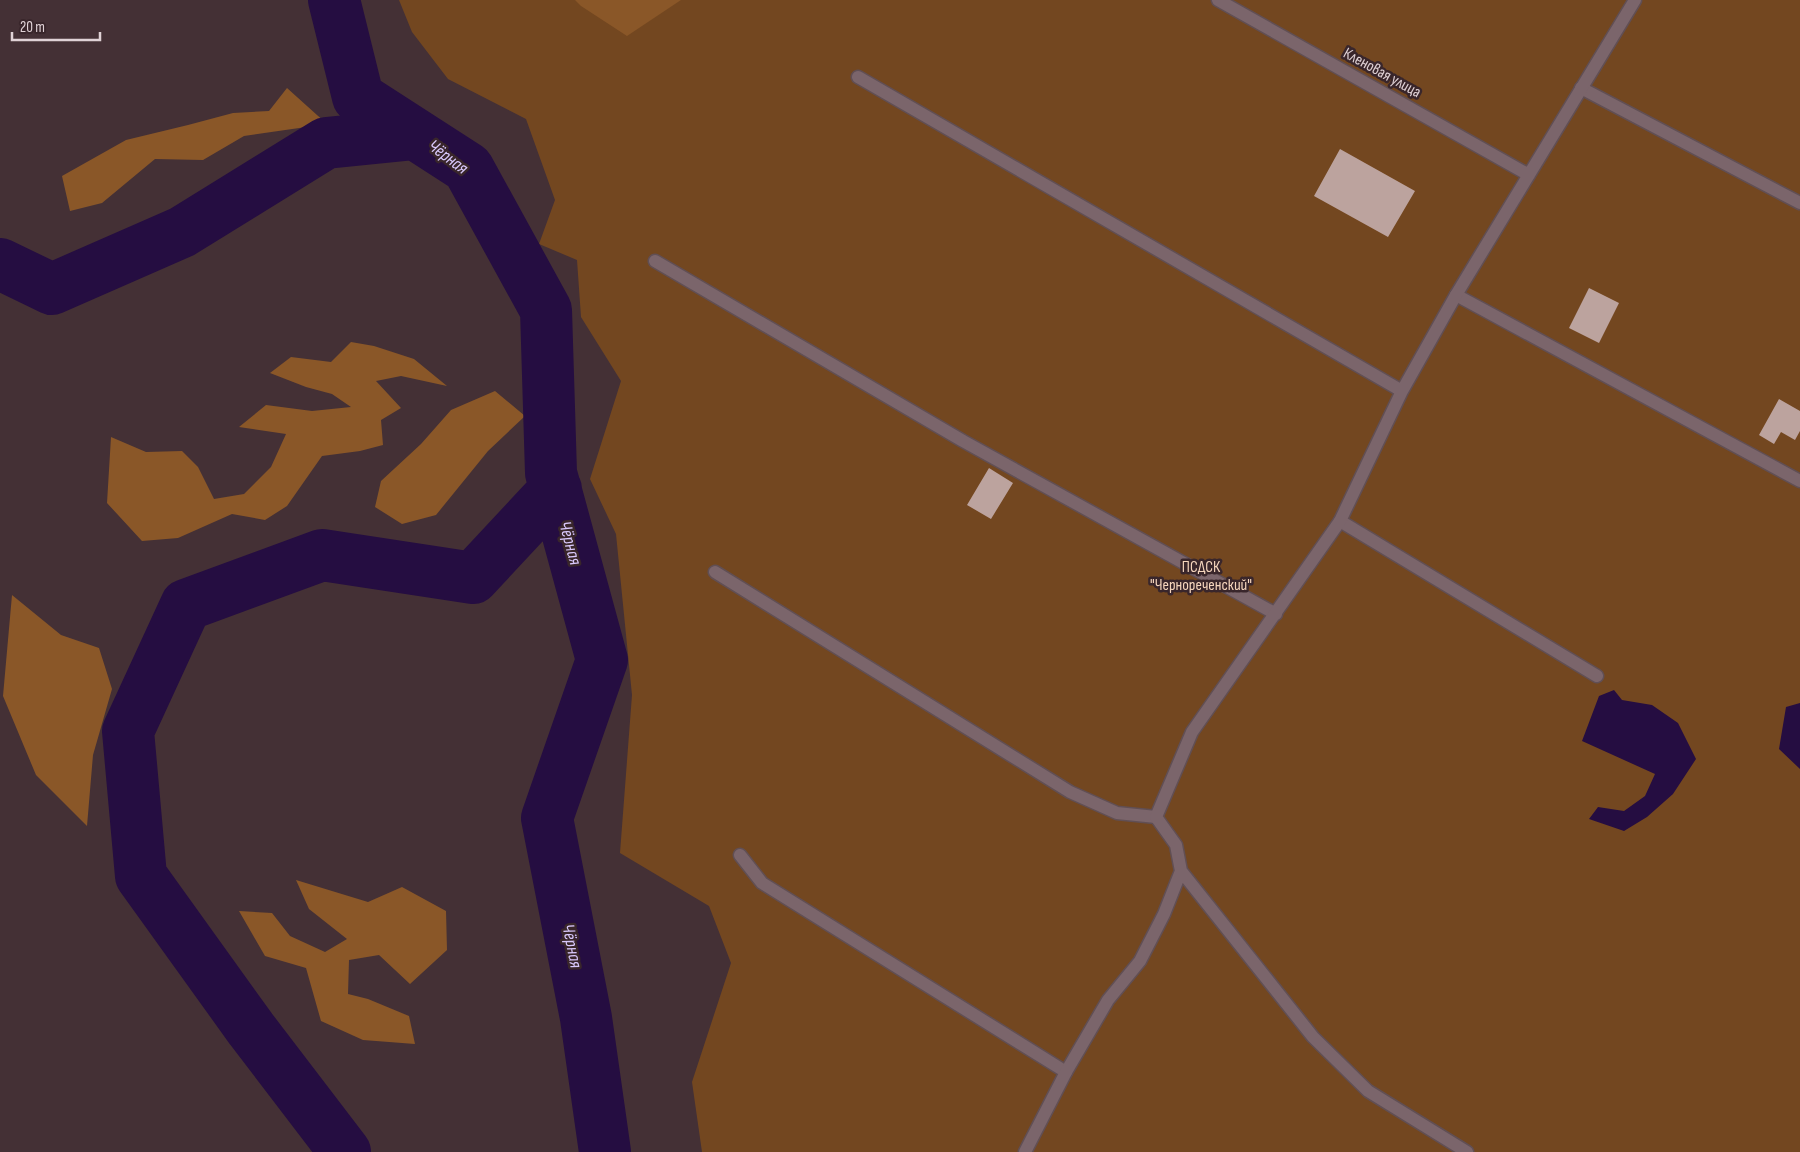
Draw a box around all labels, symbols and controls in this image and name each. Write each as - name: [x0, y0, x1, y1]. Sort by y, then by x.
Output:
- scale bar: [12, 10, 100, 42]
- text: 20 m: [20, 18, 45, 37]
- street label: Кленовая улица: [1340, 44, 1424, 102]
- water label: Чёрная: [424, 135, 472, 179]
- water label: Чёрная: [554, 519, 586, 567]
- park label: ПСДСК "Чернореченский": [1150, 558, 1252, 595]
- water label: Чёрная: [557, 922, 587, 970]

